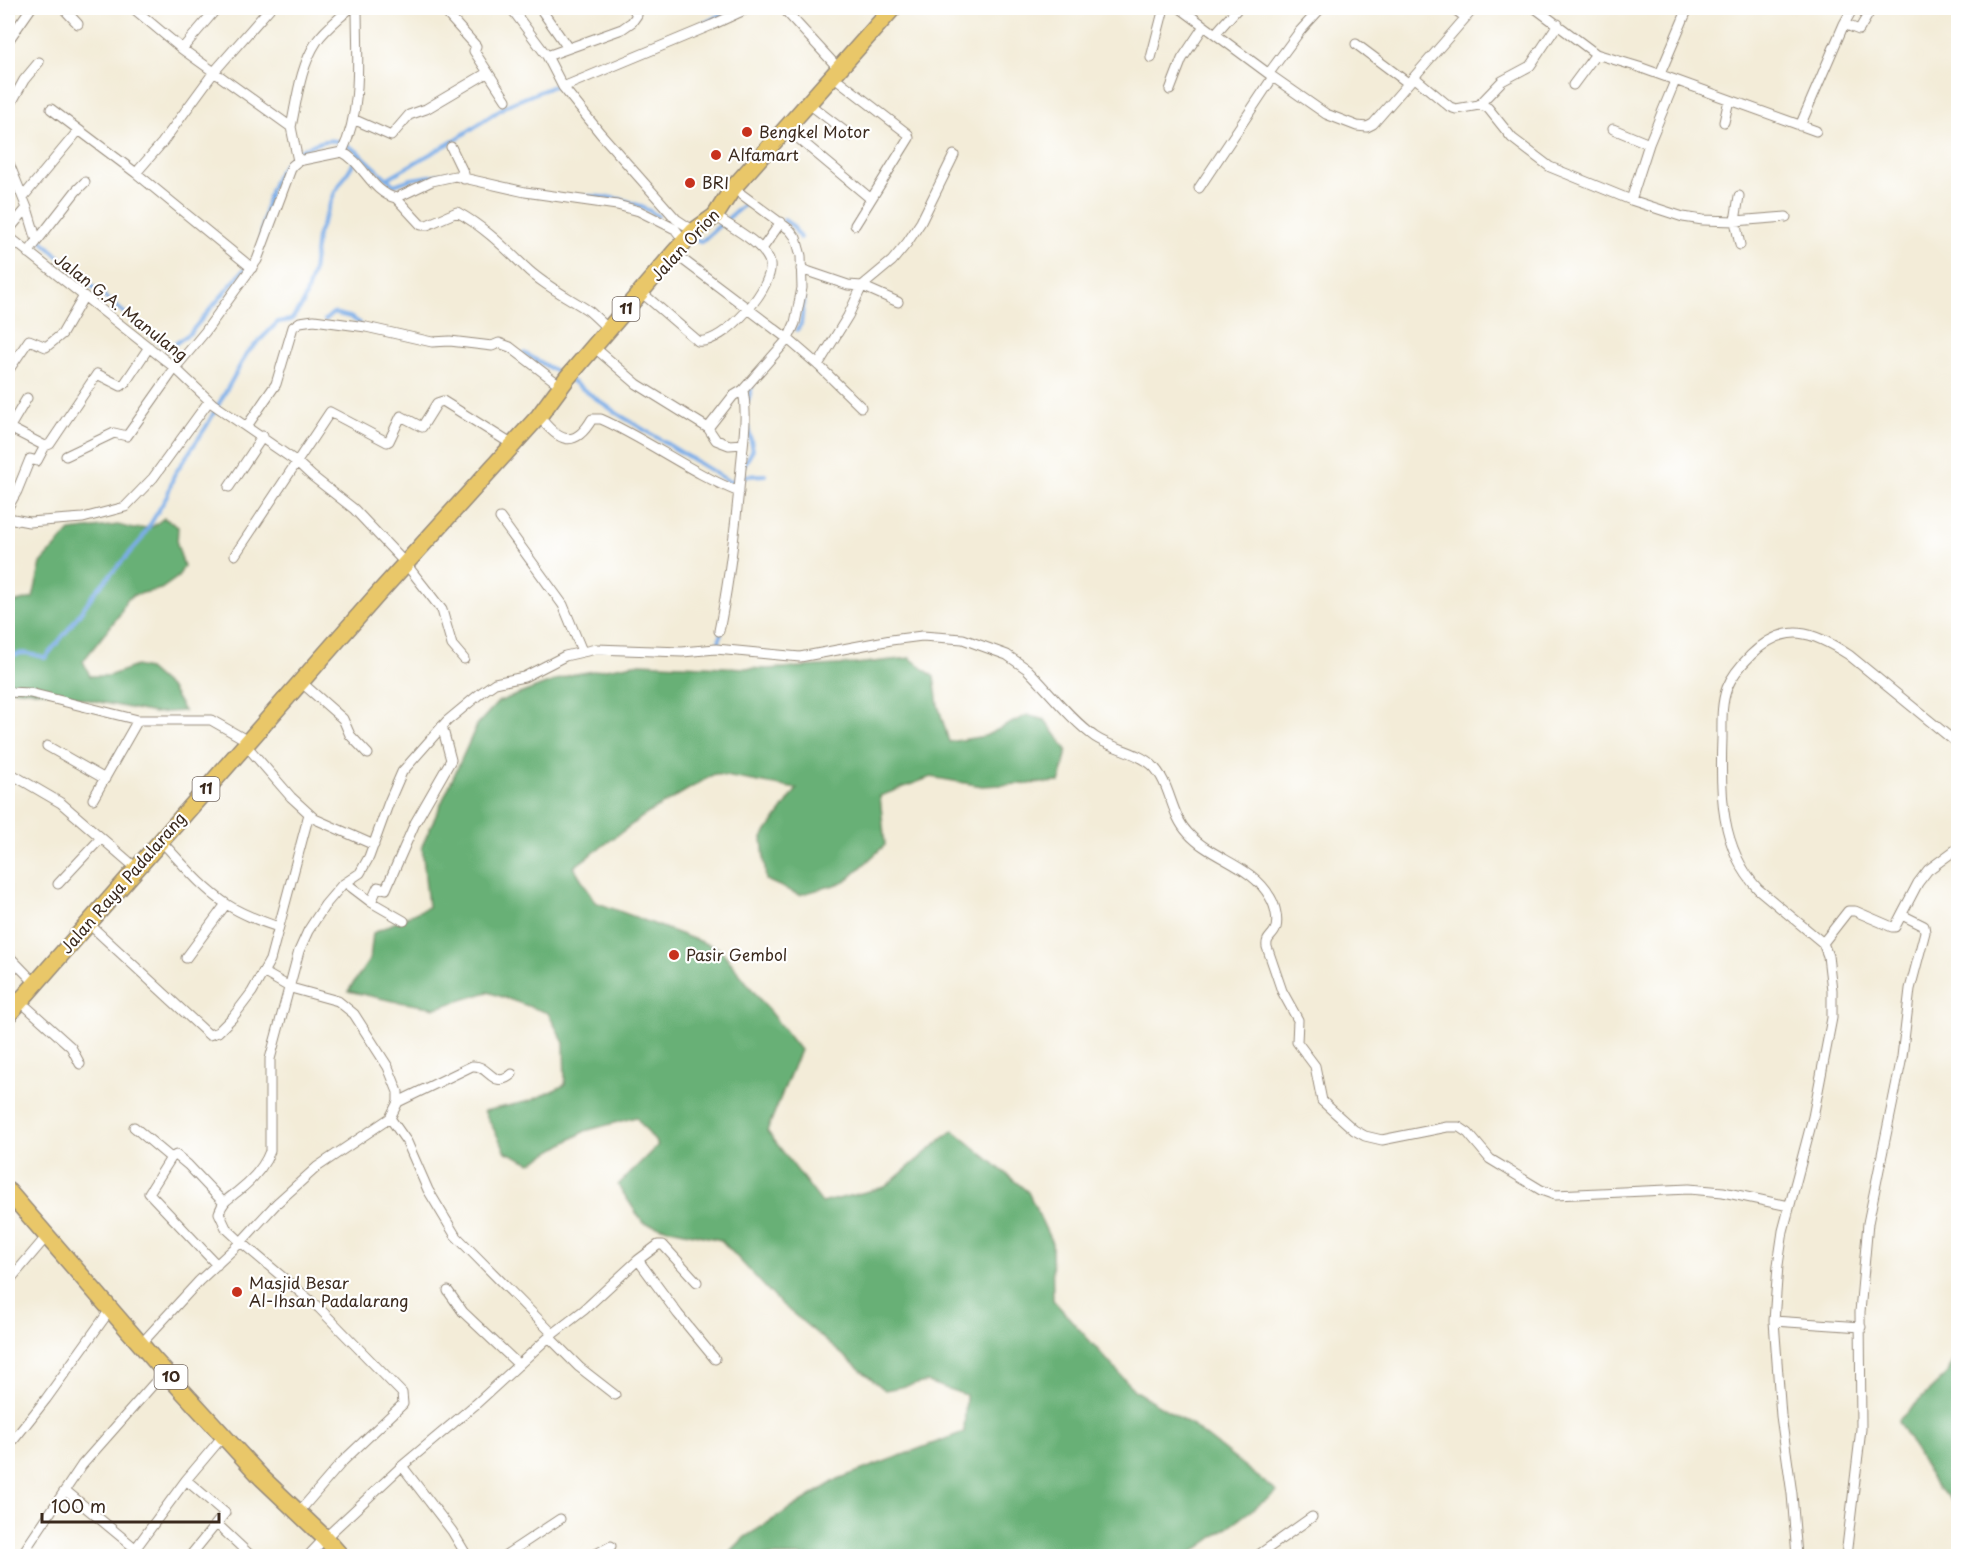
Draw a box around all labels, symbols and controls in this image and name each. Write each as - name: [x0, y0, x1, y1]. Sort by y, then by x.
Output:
- place label: Bengkel Motor: [759, 119, 870, 143]
- marker: Bengkel Motor: [740, 125, 754, 139]
- place label: Alfamart: [728, 142, 799, 166]
- marker: Alfamart: [709, 148, 723, 162]
- place label: BRI: [702, 170, 729, 194]
- marker: BRI: [683, 176, 697, 190]
- street label: Jalan Orion: [644, 203, 724, 286]
- street label: Jalan G.A. Manulang: [50, 246, 193, 366]
- road number: 11: [612, 297, 640, 321]
- road number: 11: [192, 777, 220, 801]
- street label: Jalan Raya Padalarang: [54, 806, 191, 958]
- place label: Pasir Gembol: [686, 942, 787, 966]
- marker: Pasir Gembol: [667, 948, 681, 962]
- place label: Masjid Besar Al-Ihsan Padalarang: [249, 1270, 409, 1312]
- marker: Masjid Besar Al-Ihsan Padalarang: [230, 1285, 244, 1299]
- road number: 10: [154, 1365, 188, 1389]
- scale bar: [42, 1486, 219, 1524]
- text: 100 m: [51, 1492, 106, 1519]

